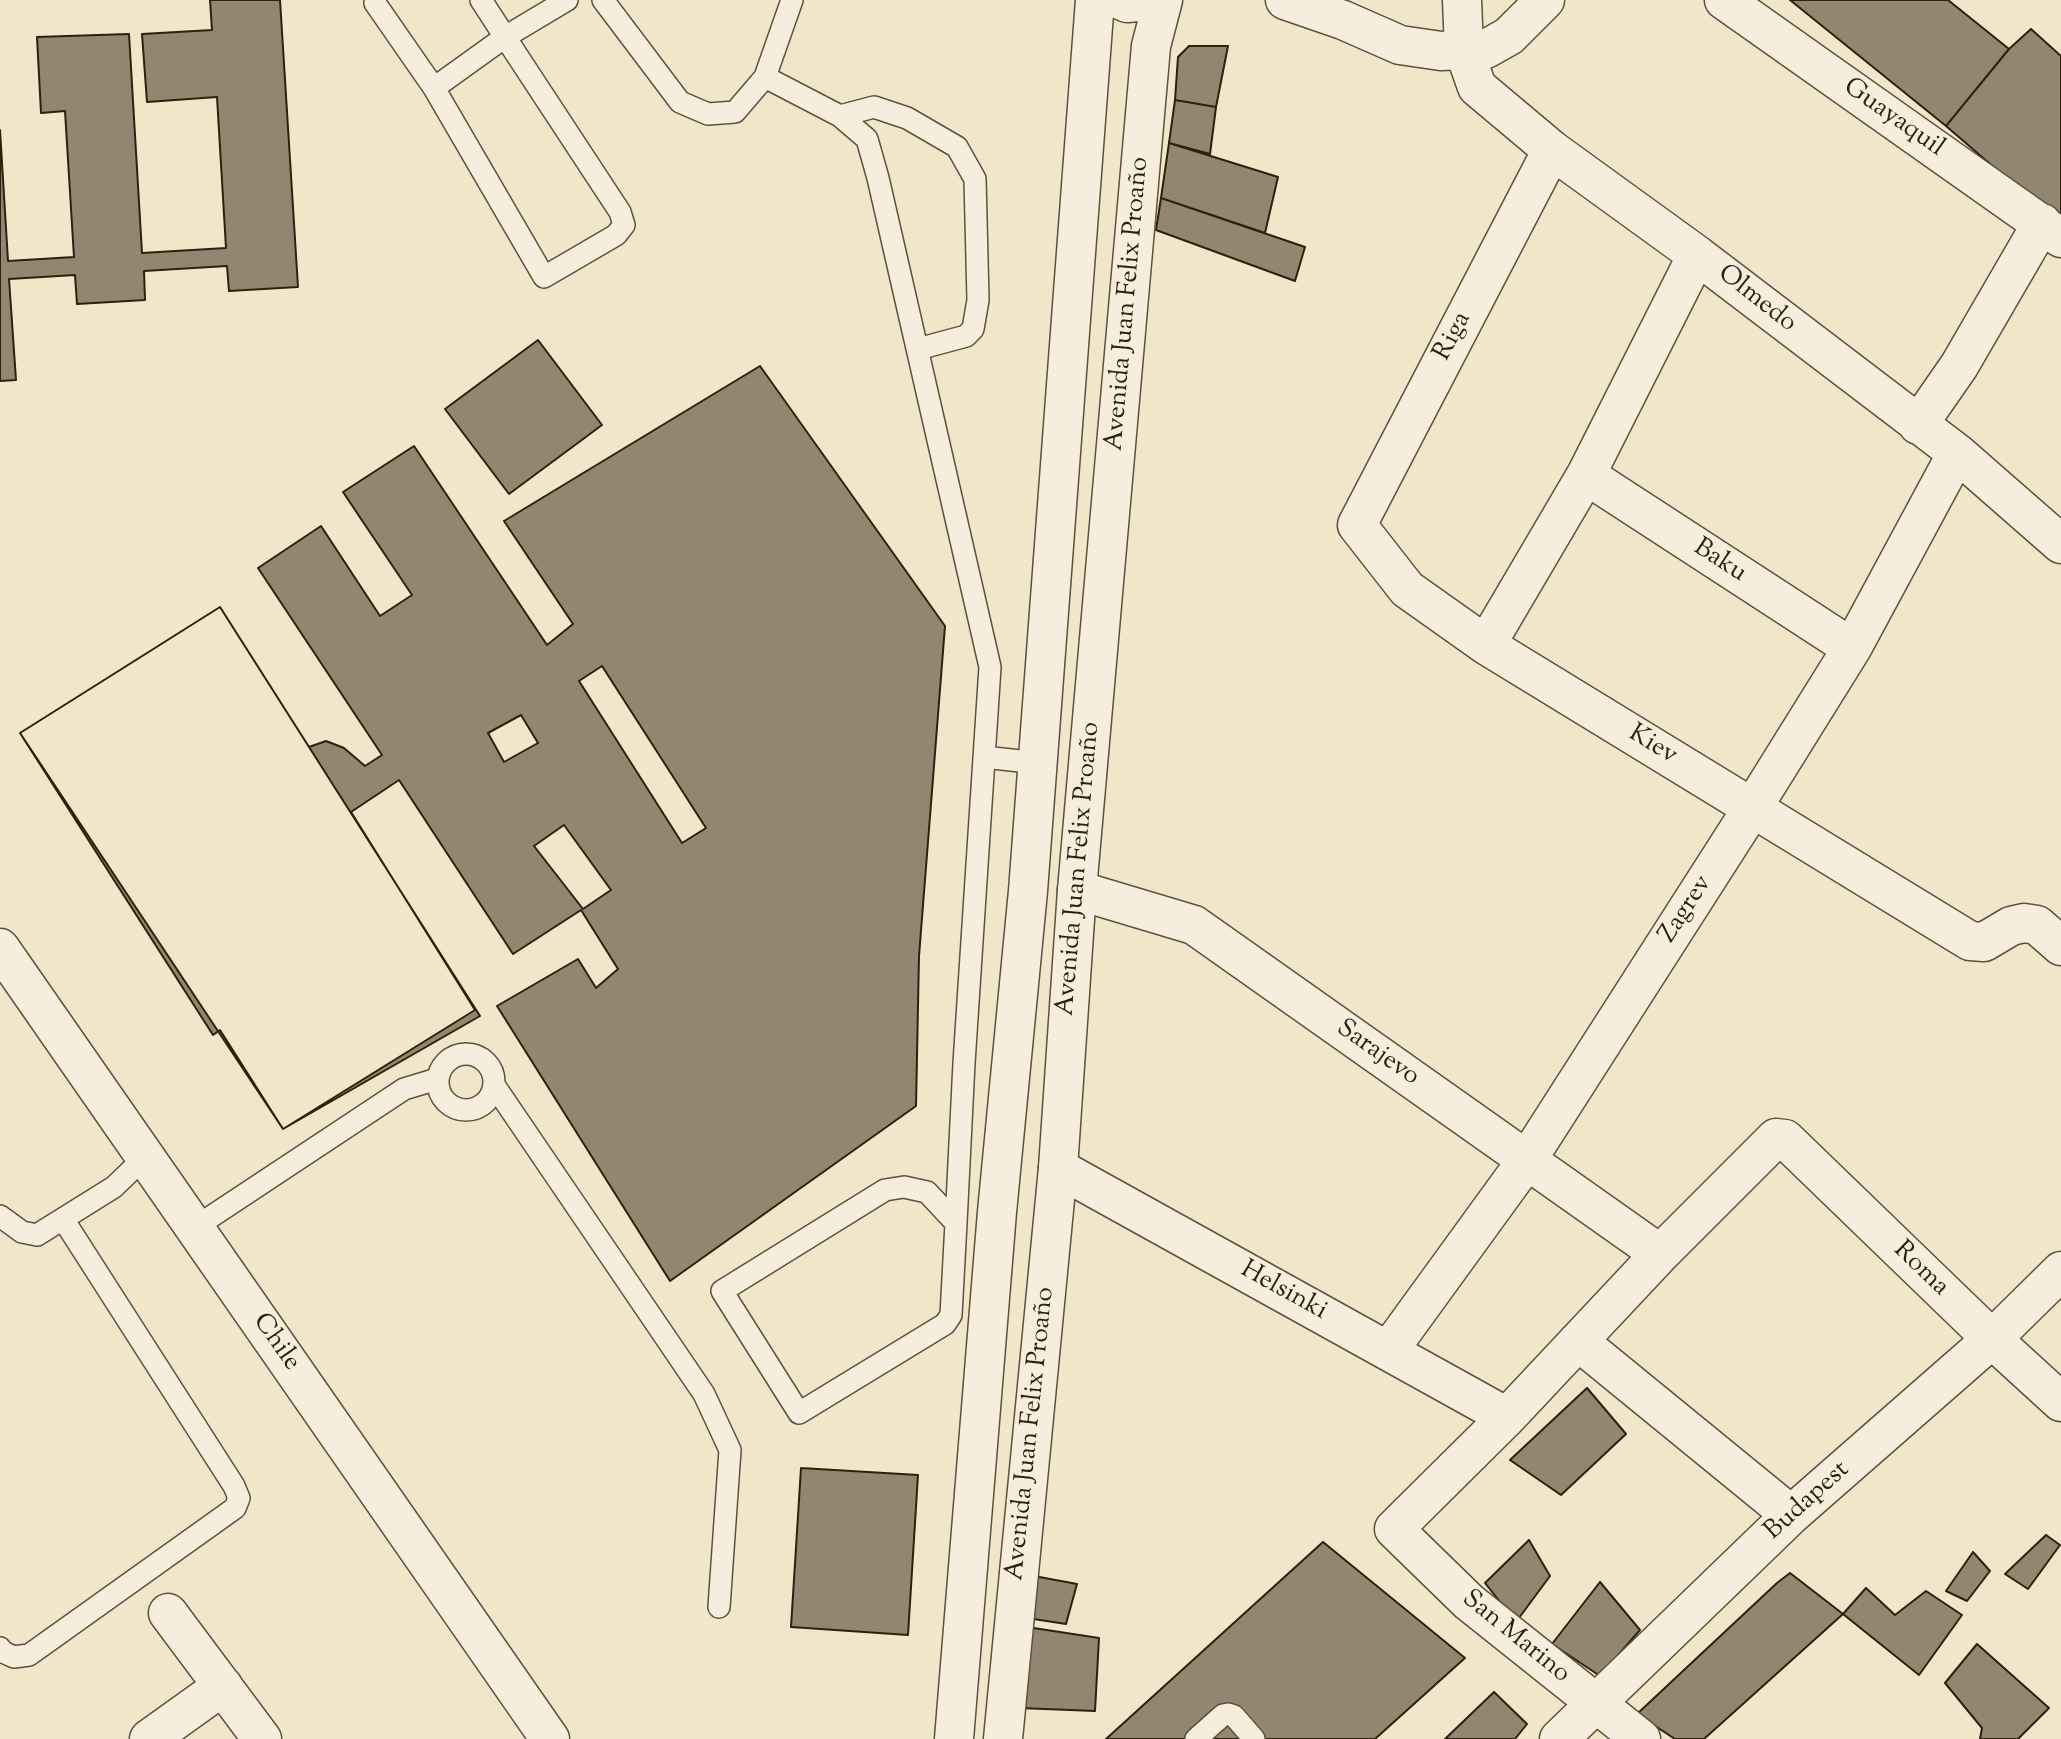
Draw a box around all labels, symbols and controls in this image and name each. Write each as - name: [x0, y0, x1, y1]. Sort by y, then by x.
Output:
- street label: Guayaquil: [1836, 73, 1950, 165]
- street label: Avenida Juan Felix Proaño: [1101, 156, 1157, 452]
- street label: Olmedo: [1710, 260, 1802, 340]
- street label: Riga: [1428, 307, 1480, 367]
- street label: Baku: [1687, 533, 1751, 591]
- street label: Kiev: [1622, 719, 1682, 773]
- street label: Avenida Juan Felix Proaño: [1052, 721, 1108, 1017]
- street label: Zagrev: [1654, 870, 1720, 950]
- street label: Sarajevo: [1329, 1014, 1425, 1094]
- street label: Roma: [1886, 1236, 1954, 1304]
- street label: Helsinki: [1234, 1255, 1332, 1329]
- street label: Avenida Juan Felix Proaño: [1001, 1286, 1063, 1582]
- street label: Chile: [244, 1308, 306, 1378]
- street label: Budapest: [1759, 1456, 1857, 1548]
- street label: San Marino: [1455, 1585, 1575, 1691]

